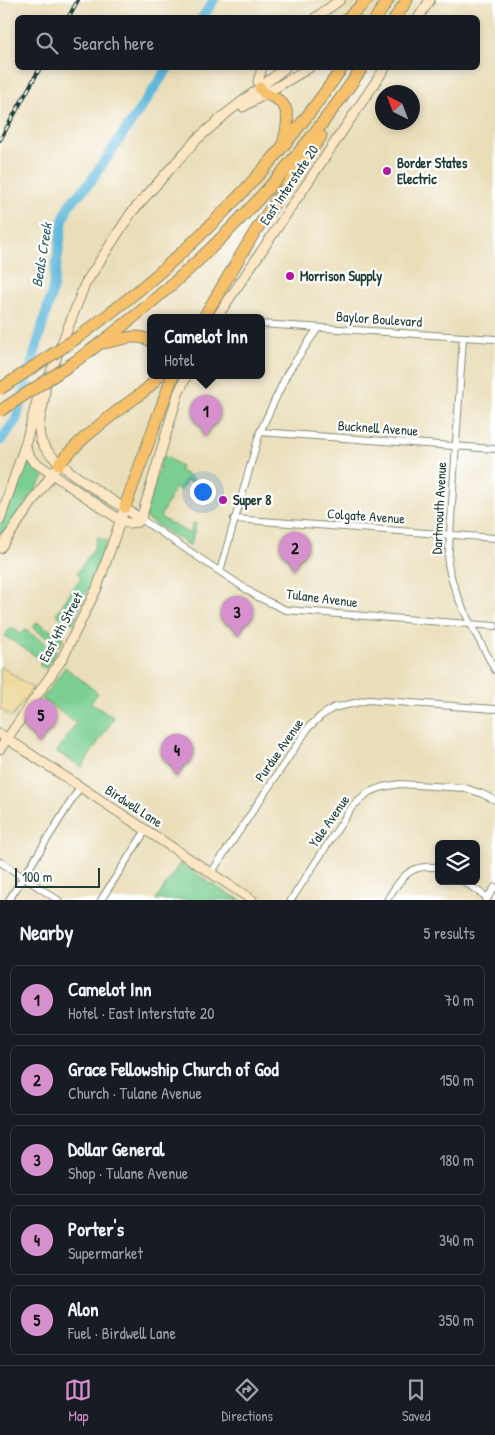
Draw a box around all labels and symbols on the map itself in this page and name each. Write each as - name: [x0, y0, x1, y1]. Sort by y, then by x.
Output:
- north arrow: [375, 85, 420, 130]
- street label: East Interstate 20: [255, 141, 322, 228]
- place label: Border States Electric: [397, 153, 468, 188]
- marker: Border States Electric: [381, 165, 393, 177]
- water label: Beals Creek: [26, 220, 57, 289]
- place label: Morrison Supply: [300, 266, 382, 287]
- marker: Morrison Supply: [284, 270, 296, 282]
- street label: Baylor Boulevard: [335, 306, 423, 332]
- pin: 1: [190, 395, 222, 436]
- street label: Bucknell Avenue: [337, 415, 419, 440]
- street label: Dartmouth Avenue: [427, 461, 450, 555]
- your location: [190, 479, 216, 505]
- place label: Super 8: [233, 490, 271, 511]
- marker: Super 8: [217, 494, 229, 506]
- street label: Colgate Avenue: [326, 503, 406, 529]
- pin: 2: [279, 532, 311, 573]
- street label: Tulane Avenue: [285, 584, 359, 611]
- street label: East 4th Street: [34, 588, 87, 665]
- pin: 3: [221, 596, 253, 637]
- pin: 5: [25, 699, 57, 740]
- street label: Purdue Avenue: [250, 714, 308, 785]
- pin: 4: [161, 734, 193, 775]
- street label: Birdwell Lane: [102, 780, 167, 831]
- street label: Yale Avenue: [304, 790, 354, 851]
- scale bar: [15, 865, 100, 888]

